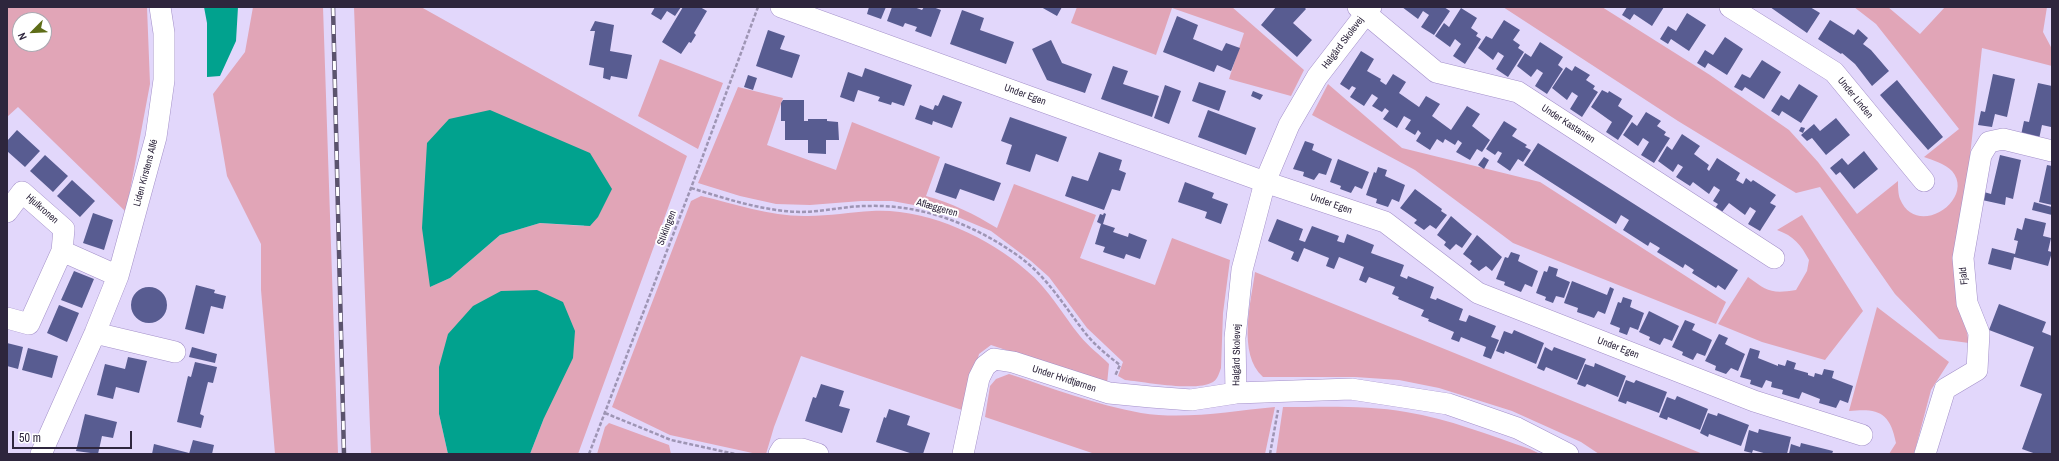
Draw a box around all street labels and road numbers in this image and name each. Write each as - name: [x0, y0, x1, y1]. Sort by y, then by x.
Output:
- street label: Halgård Skolevej: [1320, 15, 1366, 71]
- street label: Under Linden: [1835, 75, 1875, 121]
- street label: Under Egen: [1002, 82, 1048, 108]
- street label: Under Kastanien: [1539, 102, 1597, 146]
- street label: Liden Kirstens Allé: [131, 138, 161, 208]
- street label: Under Egen: [1308, 191, 1354, 217]
- street label: Hjulkronen: [23, 192, 61, 226]
- street label: Aflæggeren: [915, 196, 959, 220]
- street label: Stiklingen: [655, 209, 679, 247]
- street label: Fjald: [1957, 267, 1971, 285]
- street label: Halgård Skolevej: [1230, 324, 1244, 386]
- street label: Under Egen: [1595, 335, 1641, 361]
- street label: Under Hvidtjørnen: [1031, 363, 1097, 395]

